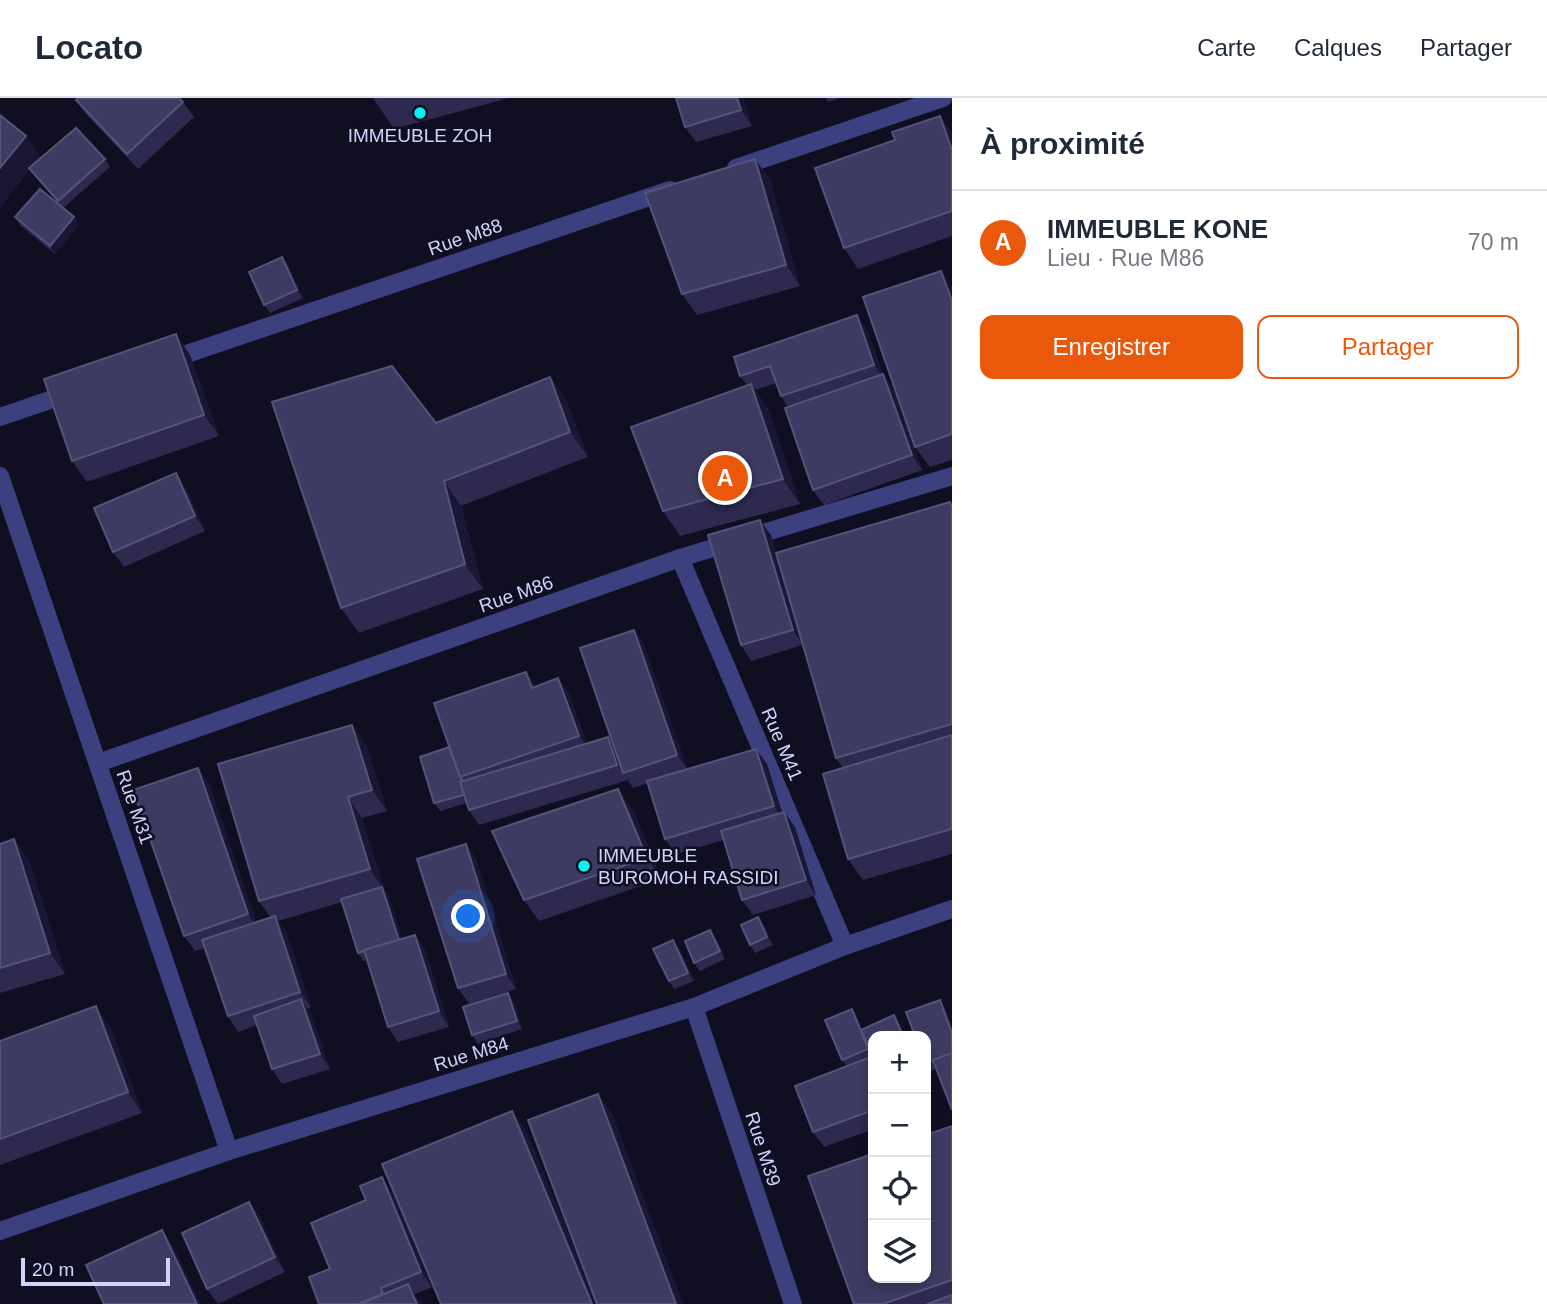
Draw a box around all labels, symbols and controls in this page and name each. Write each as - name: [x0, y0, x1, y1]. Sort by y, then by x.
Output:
- text: Locato: [35, 29, 143, 66]
- text: Carte: [1197, 34, 1256, 61]
- text: Calques: [1294, 34, 1382, 61]
- text: Partager: [1420, 34, 1512, 61]
- marker: IMMEUBLE ZOH: [412, 105, 428, 121]
- place label: IMMEUBLE ZOH: [348, 125, 492, 146]
- text: À proximité: [980, 127, 1145, 160]
- text: IMMEUBLE KONE: [1047, 214, 1268, 244]
- street label: Rue M88: [425, 215, 505, 259]
- text: A: [995, 229, 1011, 255]
- text: 70 m: [1468, 229, 1519, 255]
- text: Lieu · Rue M86: [1047, 245, 1204, 271]
- button: Enregistrer: [980, 315, 1243, 379]
- button: Partager: [1257, 315, 1519, 379]
- pin: A: [702, 452, 748, 504]
- street label: Rue M86: [476, 572, 556, 616]
- street label: Rue M41: [757, 704, 807, 784]
- street label: Rue M31: [113, 767, 157, 847]
- place label: IMMEUBLE BUROMOH RASSIDI: [598, 845, 779, 888]
- marker: IMMEUBLE BUROMOH RASSIDI: [576, 858, 592, 874]
- your location: [451, 899, 485, 933]
- map controls: [868, 1031, 931, 1283]
- button: +: [868, 1031, 931, 1094]
- street label: Rue M84: [431, 1033, 511, 1075]
- button: −: [868, 1094, 931, 1157]
- street label: Rue M39: [741, 1109, 785, 1189]
- button: locate: [868, 1157, 931, 1220]
- button: layers: [868, 1220, 931, 1283]
- scale bar: [21, 1255, 170, 1287]
- text: 20 m: [32, 1259, 74, 1280]

